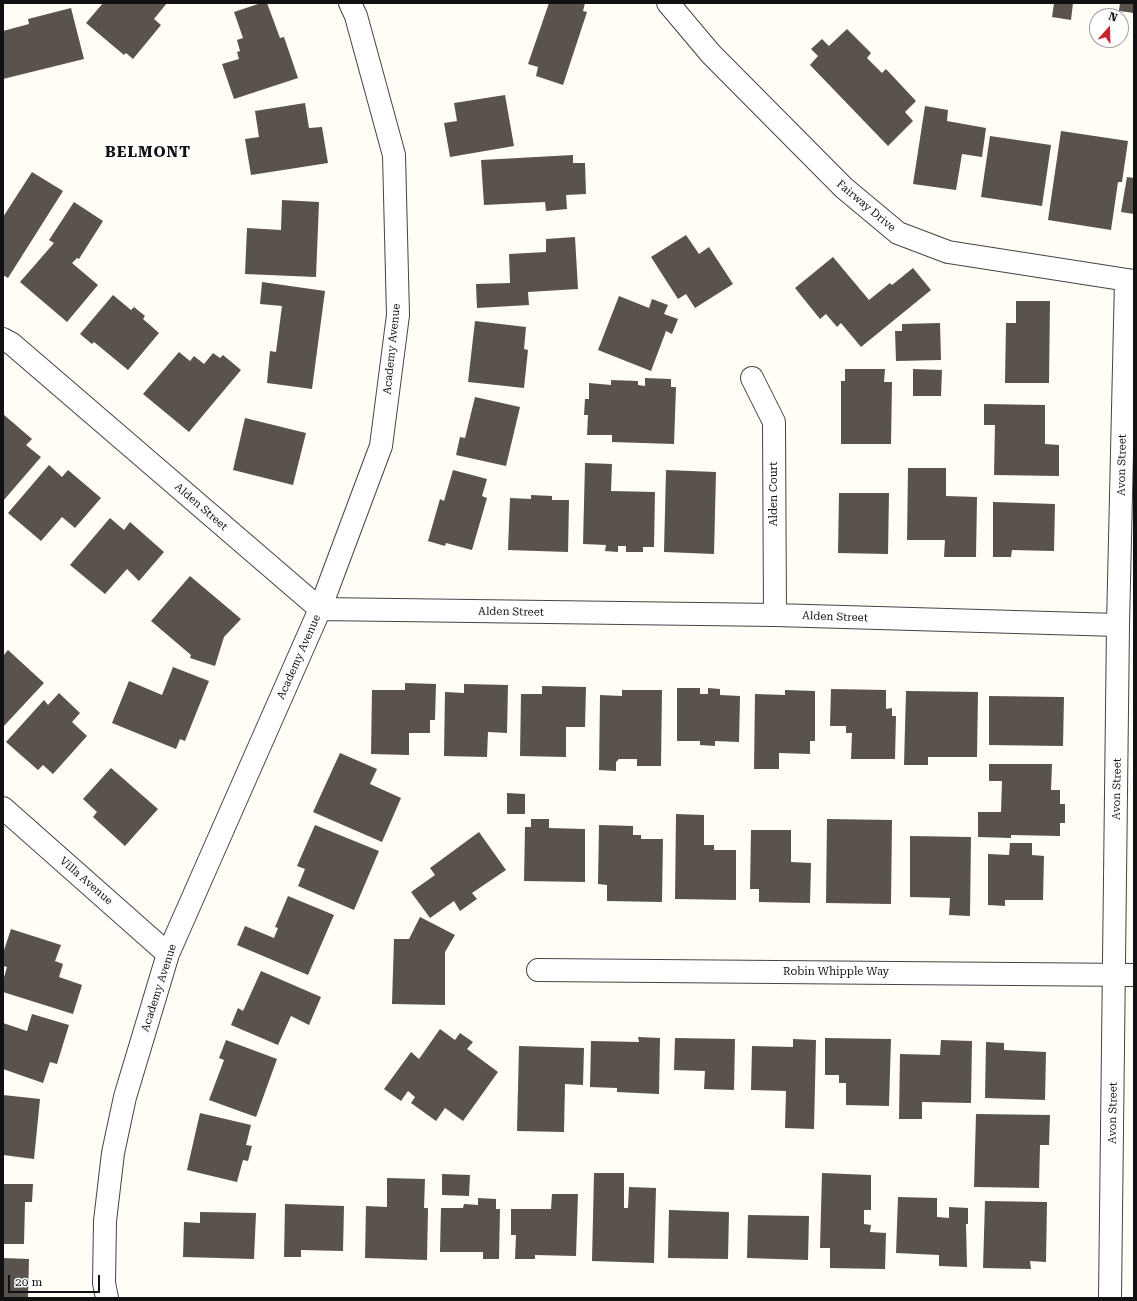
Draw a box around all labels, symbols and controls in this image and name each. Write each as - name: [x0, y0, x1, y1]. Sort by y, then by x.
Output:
- north arrow: [1089, 8, 1129, 48]
- text: N: [1107, 10, 1119, 25]
- district label: BELMONT: [105, 144, 191, 162]
- street label: Fairway Drive: [834, 178, 898, 234]
- street label: Academy Avenue: [381, 303, 403, 395]
- street label: Avon Street: [1115, 434, 1129, 496]
- street label: Alden Court: [767, 462, 781, 526]
- street label: Alden Street: [172, 480, 230, 534]
- street label: Alden Street: [478, 605, 544, 619]
- street label: Alden Street: [802, 609, 868, 625]
- street label: Academy Avenue: [274, 613, 324, 701]
- street label: Avon Street: [1110, 758, 1124, 820]
- street label: Villa Avenue: [57, 854, 115, 908]
- street label: Academy Avenue: [139, 942, 179, 1034]
- street label: Robin Whipple Way: [783, 965, 889, 979]
- street label: Avon Street: [1106, 1082, 1120, 1144]
- scale bar: [10, 1267, 102, 1293]
- text: 20 m: [15, 1275, 42, 1289]

